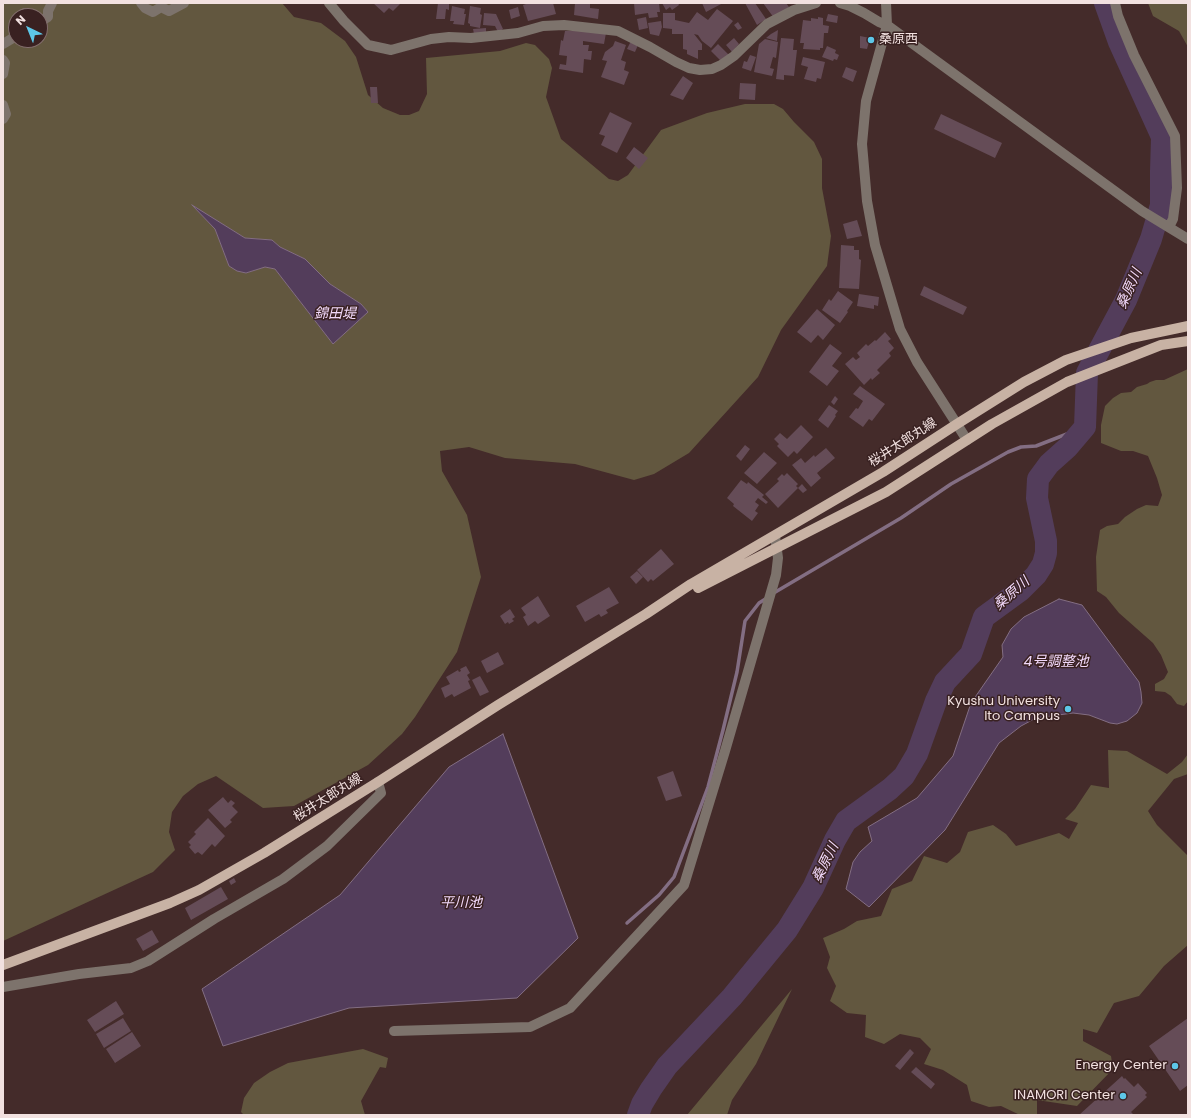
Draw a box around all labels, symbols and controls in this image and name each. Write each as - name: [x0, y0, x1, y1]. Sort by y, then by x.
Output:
- north arrow: [8, 8, 48, 48]
- text: N: [12, 11, 29, 29]
- place label: 桑原西: [879, 32, 918, 48]
- marker: 桑原西: [866, 35, 876, 45]
- water label: 桑原川: [1114, 266, 1146, 312]
- water label: 錦田堤: [314, 306, 356, 322]
- street label: 桜井太郎丸線: [866, 415, 940, 471]
- water label: 桑原川: [991, 574, 1033, 614]
- water label: 4号調整池: [1024, 654, 1088, 670]
- place label: Kyushu University Ito Campus: [947, 694, 1060, 725]
- marker: Kyushu University Ito Campus: [1063, 704, 1073, 714]
- street label: 桜井太郎丸線: [291, 771, 365, 825]
- water label: 桑原川: [809, 840, 843, 886]
- water label: 平川池: [440, 895, 482, 911]
- place label: Energy Center: [1075, 1058, 1167, 1074]
- marker: Energy Center: [1170, 1061, 1180, 1071]
- place label: INAMORI Center: [1014, 1088, 1115, 1104]
- marker: INAMORI Center: [1118, 1091, 1128, 1101]

